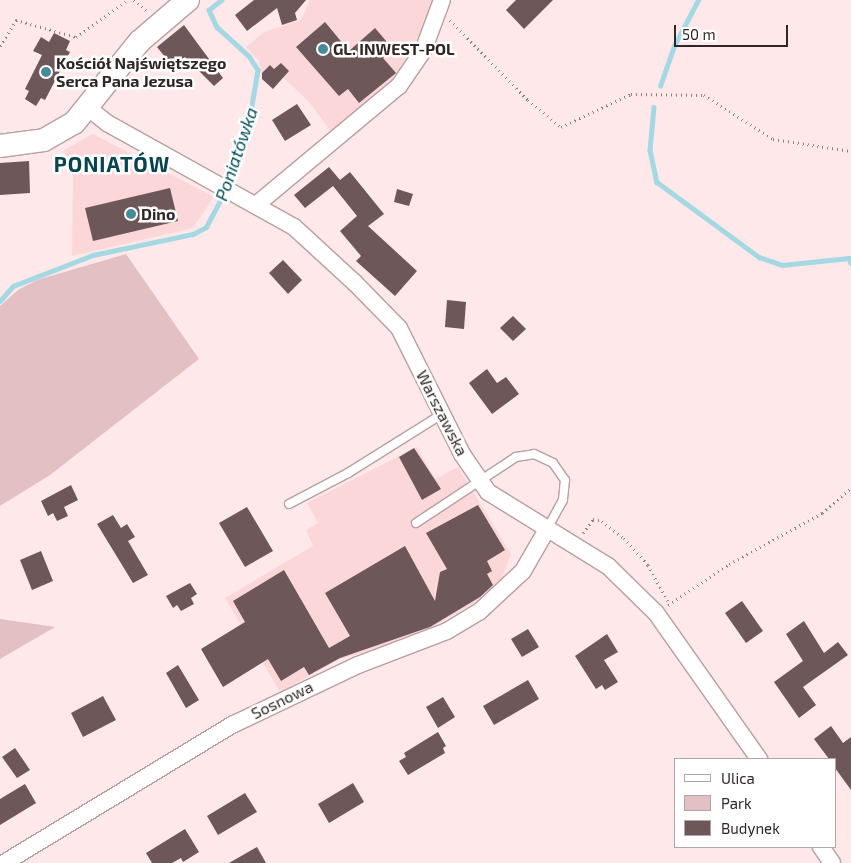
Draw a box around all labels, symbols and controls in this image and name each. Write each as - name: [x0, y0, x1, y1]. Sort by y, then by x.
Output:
- scale bar: [676, 15, 790, 47]
- text: 50 m: [682, 25, 716, 43]
- place label: GL. INWEST-POL: [333, 39, 455, 59]
- marker: GL. INWEST-POL: [317, 43, 329, 55]
- place label: Kościół Najświętszego Serca Pana Jezusa: [56, 53, 227, 91]
- marker: Kościół Najświętszego Serca Pana Jezusa: [40, 66, 52, 78]
- water label: Poniatówka: [210, 104, 262, 204]
- district label: PONIATÓW: [53, 151, 171, 177]
- place label: Dino: [141, 204, 175, 224]
- marker: Dino: [125, 208, 137, 220]
- street label: Warszawska: [412, 367, 472, 459]
- street label: Sosnowa: [248, 677, 316, 723]
- legend: [674, 758, 836, 848]
- text: Ulica: [721, 769, 755, 787]
- text: Park: [721, 794, 752, 812]
- text: Budynek: [721, 819, 780, 837]

